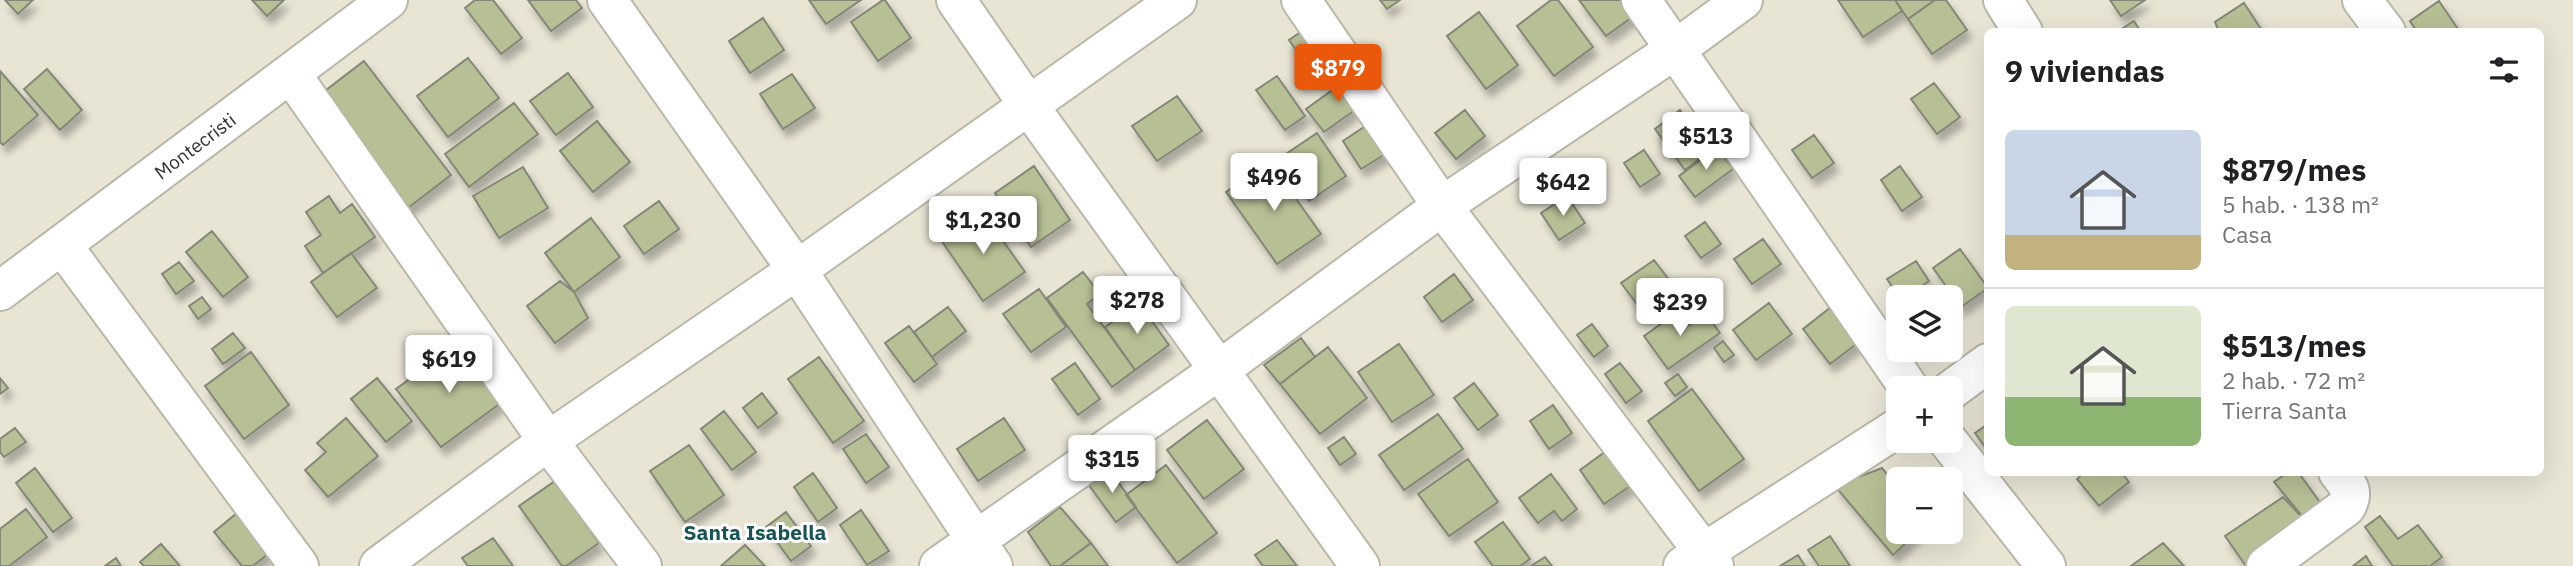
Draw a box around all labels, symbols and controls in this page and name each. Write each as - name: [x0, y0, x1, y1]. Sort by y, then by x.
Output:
- pin: $879: [1297, 44, 1379, 104]
- text: 9 viviendas: [2005, 51, 2165, 90]
- icon: filters: [2485, 51, 2523, 89]
- text: $879: [1310, 52, 1366, 82]
- street label: Montecristi: [150, 108, 240, 184]
- pin: $513: [1665, 113, 1747, 172]
- text: $513: [1678, 120, 1734, 150]
- text: $879/mes: [2222, 150, 2366, 189]
- pin: $496: [1233, 154, 1315, 213]
- pin: $642: [1522, 158, 1604, 218]
- icon: home: [2061, 158, 2145, 242]
- text: $496: [1246, 161, 1302, 191]
- text: $642: [1535, 166, 1591, 196]
- text: 5 hab. · 138 m²: [2222, 189, 2379, 219]
- pin: $1,230: [926, 196, 1040, 256]
- text: $1,230: [945, 204, 1021, 234]
- text: Casa: [2222, 219, 2272, 249]
- pin: $278: [1096, 276, 1178, 336]
- pin: $239: [1639, 278, 1721, 338]
- text: $278: [1109, 284, 1165, 314]
- map controls: [1886, 285, 1963, 544]
- button: layers: [1886, 285, 1963, 362]
- text: $239: [1652, 286, 1708, 316]
- text: $513/mes: [2222, 326, 2366, 365]
- icon: home: [2061, 334, 2145, 418]
- pin: $619: [408, 336, 490, 395]
- text: $619: [421, 343, 477, 373]
- text: 2 hab. · 72 m²: [2222, 365, 2365, 395]
- button: +: [1886, 376, 1963, 453]
- text: Tierra Santa: [2222, 395, 2347, 425]
- pin: $315: [1071, 435, 1153, 495]
- text: $315: [1084, 443, 1140, 473]
- button: −: [1886, 467, 1963, 544]
- district label: Santa Isabella: [683, 518, 827, 546]

